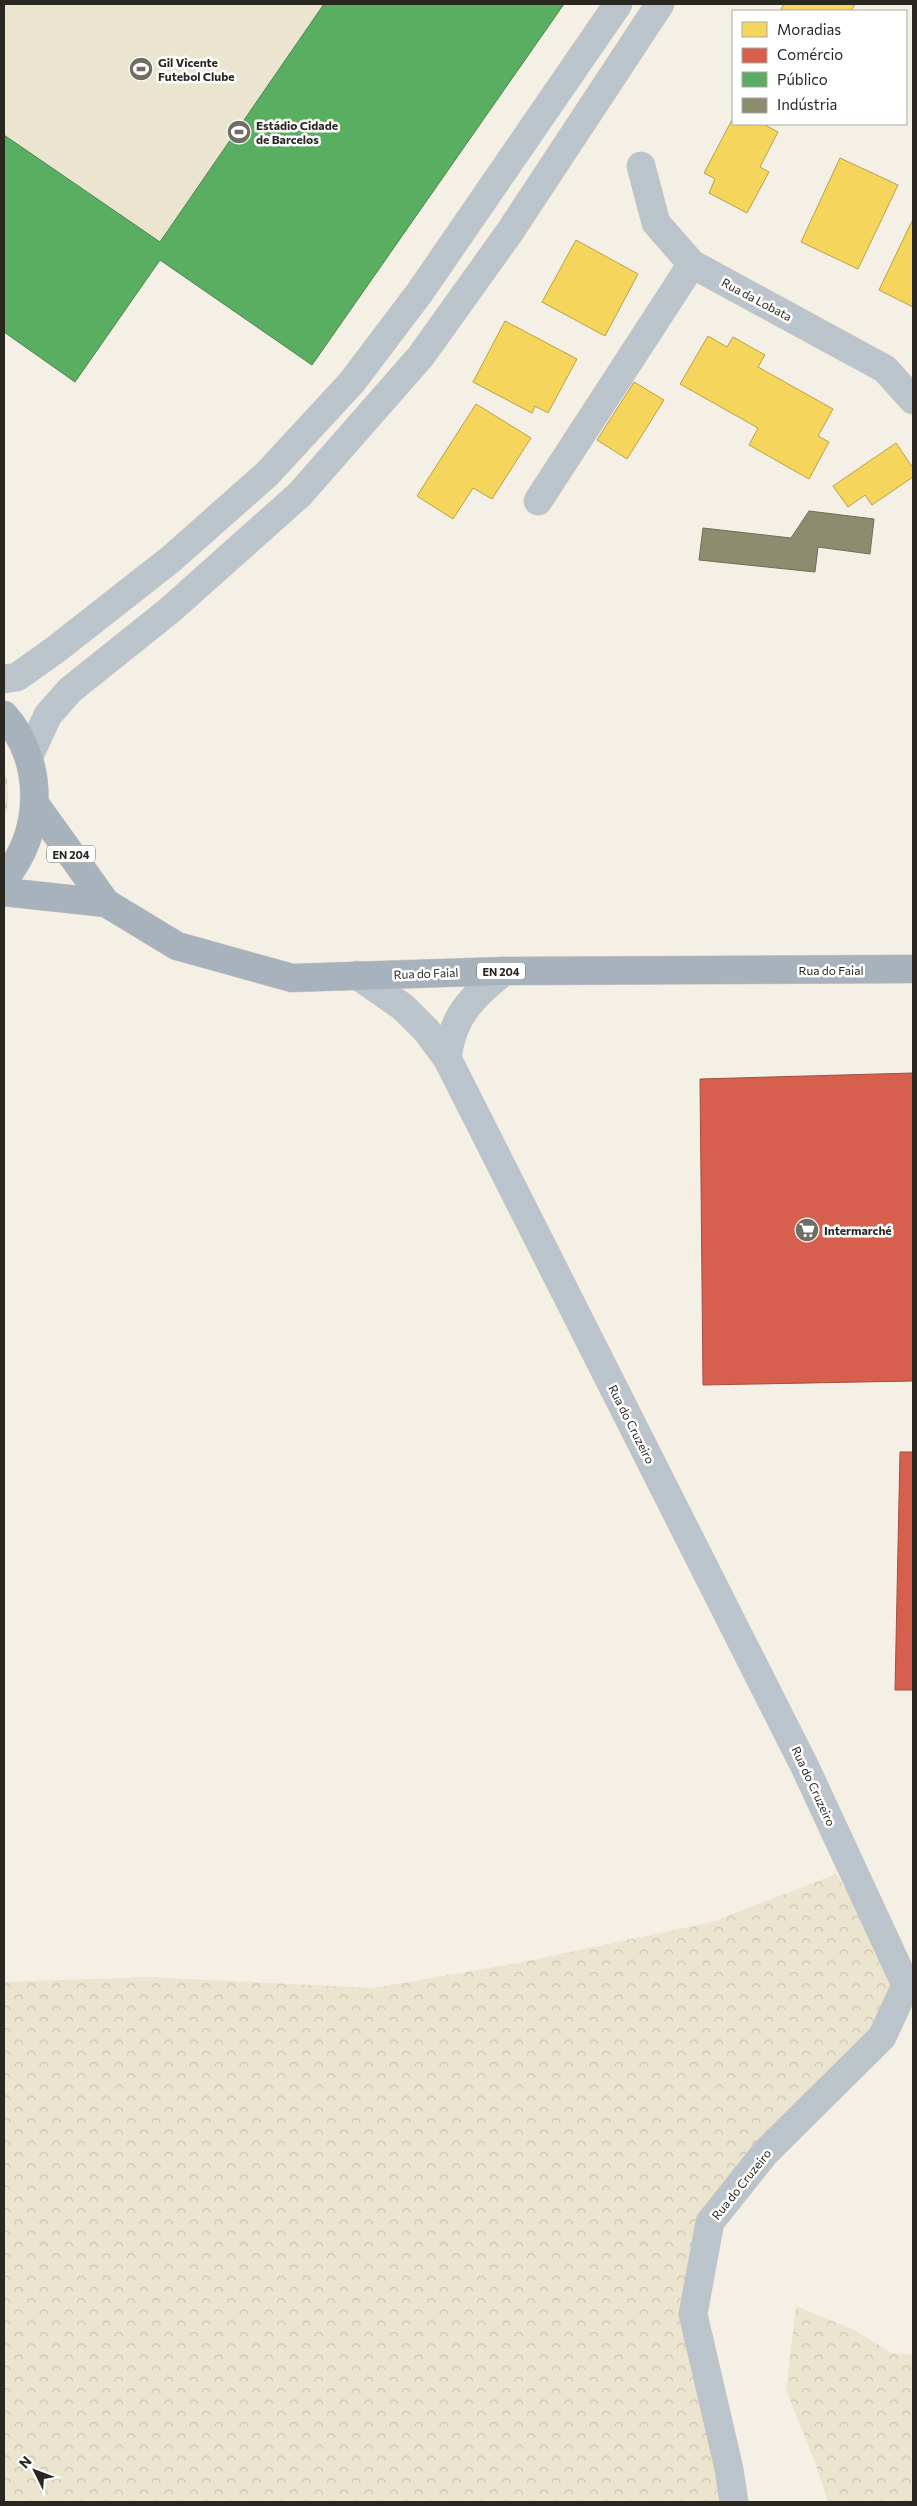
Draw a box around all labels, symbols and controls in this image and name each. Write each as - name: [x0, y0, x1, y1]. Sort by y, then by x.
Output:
- legend: [732, 10, 907, 125]
- text: Moradias: [777, 20, 841, 38]
- text: Comércio: [777, 45, 843, 63]
- place label: Gil Vicente Futebol Clube: [158, 55, 235, 83]
- sports icon: Gil Vicente Futebol Clube: [128, 56, 154, 82]
- text: Público: [777, 70, 828, 88]
- text: Indústria: [777, 95, 837, 113]
- place label: Estádio Cidade de Barcelos: [256, 118, 338, 146]
- sports icon: Estádio Cidade de Barcelos: [226, 119, 252, 145]
- street label: Rua da Lobata: [720, 275, 794, 323]
- road number: EN 204: [47, 846, 95, 862]
- road number: EN 204: [477, 962, 525, 979]
- street label: Rua do Faial: [799, 963, 863, 977]
- street label: Rua do Faial: [393, 965, 459, 981]
- supermarket icon: Intermarché: [794, 1217, 820, 1243]
- place label: Intermarché: [824, 1223, 892, 1237]
- street label: Rua do Cruzeiro: [606, 1382, 658, 1466]
- street label: Rua do Cruzeiro: [789, 1744, 839, 1828]
- street label: Rua do Cruzeiro: [708, 2146, 774, 2222]
- north arrow: [10, 2446, 60, 2496]
- text: N: [15, 2452, 35, 2472]

